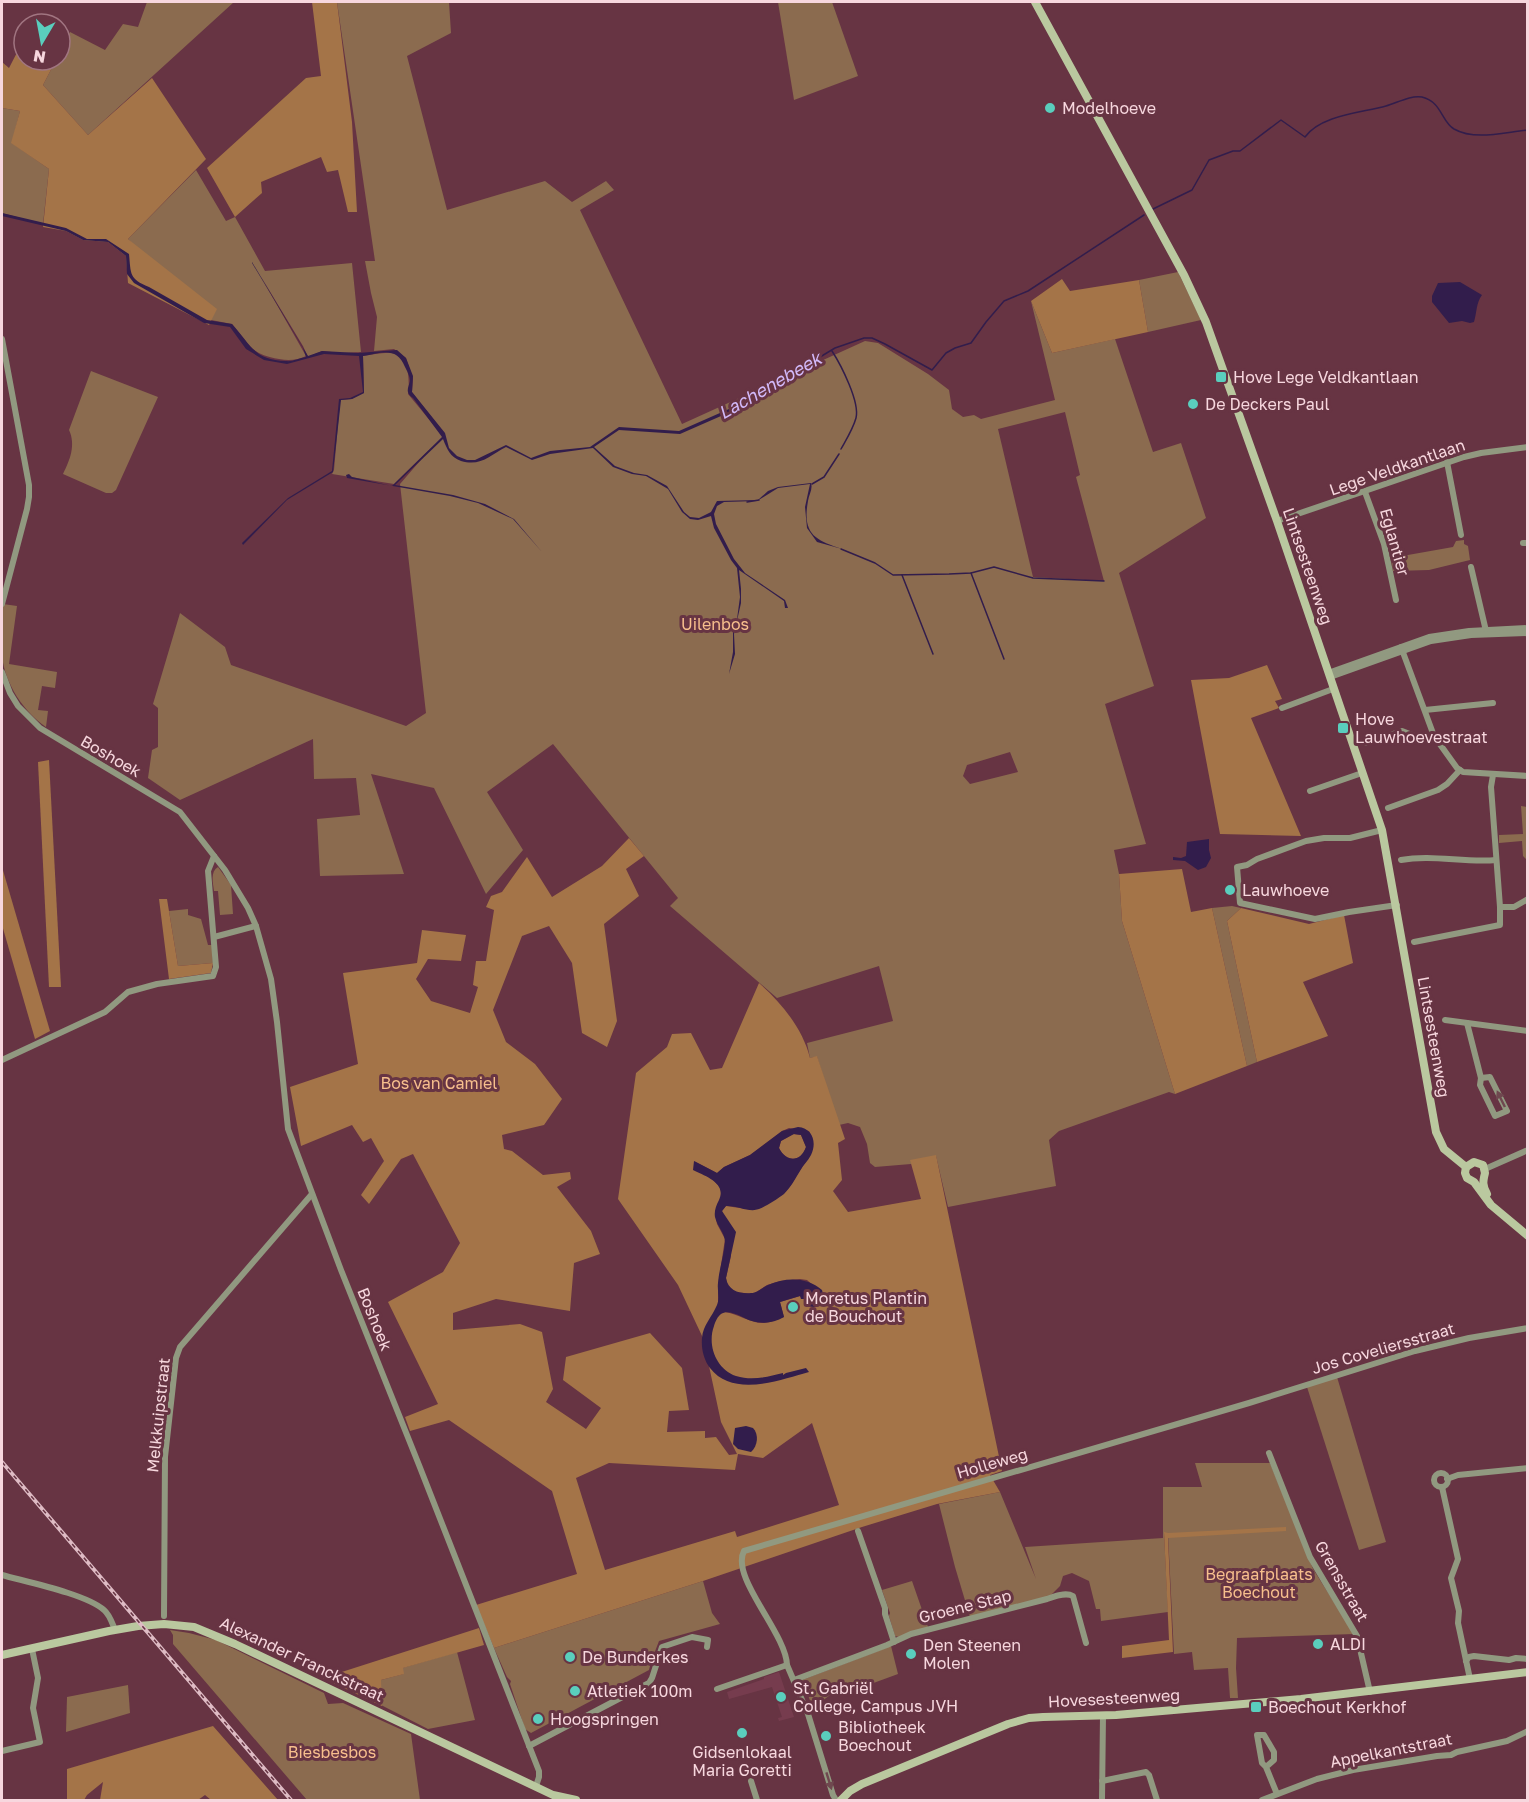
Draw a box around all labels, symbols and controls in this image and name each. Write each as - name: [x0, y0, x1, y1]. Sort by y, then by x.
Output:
- north arrow: [12, 12, 72, 72]
- text: N: [32, 46, 47, 68]
- place label: Modelhoeve: [1062, 98, 1156, 118]
- marker: Modelhoeve: [1043, 101, 1057, 115]
- water label: Lachenebeek: [714, 346, 827, 424]
- place label: Hove Lege Veldkantlaan: [1233, 367, 1419, 387]
- marker: Hove Lege Veldkantlaan: [1214, 370, 1228, 384]
- place label: De Deckers Paul: [1205, 394, 1330, 414]
- marker: De Deckers Paul: [1186, 397, 1200, 411]
- street label: Lege Veldkantlaan: [1326, 434, 1468, 500]
- street label: Lintsesteenweg: [1279, 505, 1337, 627]
- street label: Eglantier: [1376, 506, 1414, 578]
- park label: Uilenbos: [681, 614, 749, 634]
- place label: Hove Lauwhoevestraat: [1355, 709, 1488, 747]
- marker: Hove Lauwhoevestraat: [1336, 721, 1350, 735]
- street label: Boshoek: [77, 731, 145, 781]
- place label: Lauwhoeve: [1242, 880, 1329, 900]
- marker: Lauwhoeve: [1223, 883, 1237, 897]
- street label: Lintsesteenweg: [1414, 975, 1454, 1099]
- park label: Bos van Camiel: [381, 1073, 497, 1093]
- one-way arrow: [1496, 1091, 1506, 1108]
- street label: Boshoek: [353, 1284, 397, 1354]
- place label: Moretus Plantin de Bouchout: [805, 1288, 927, 1326]
- marker: Moretus Plantin de Bouchout: [786, 1300, 800, 1314]
- street label: Jos Coveliersstraat: [1309, 1318, 1457, 1378]
- street label: Melkkuipstraat: [142, 1357, 174, 1473]
- street label: Holleweg: [954, 1443, 1030, 1483]
- street label: Grensstraat: [1311, 1537, 1373, 1625]
- park label: Begraafplaats Boechout: [1205, 1564, 1313, 1602]
- street label: Groene Stap: [917, 1585, 1013, 1627]
- street label: Alexander Franckstraat: [217, 1612, 387, 1706]
- place label: ALDI: [1330, 1634, 1366, 1654]
- place label: Den Steenen Molen: [923, 1635, 1021, 1673]
- marker: ALDI: [1311, 1637, 1325, 1651]
- place label: De Bunderkes: [582, 1647, 689, 1667]
- marker: Den Steenen Molen: [904, 1647, 918, 1661]
- marker: De Bunderkes: [563, 1650, 577, 1664]
- place label: St. Gabriël College, Campus JVH: [793, 1678, 958, 1716]
- place label: Atletiek 100m: [587, 1681, 693, 1701]
- marker: Atletiek 100m: [568, 1684, 582, 1698]
- street label: Hovesesteenweg: [1047, 1685, 1181, 1711]
- marker: St. Gabriël College, Campus JVH: [774, 1690, 788, 1704]
- place label: Boechout Kerkhof: [1268, 1697, 1406, 1717]
- marker: Boechout Kerkhof: [1249, 1700, 1263, 1714]
- place label: Hoogspringen: [550, 1709, 659, 1729]
- marker: Hoogspringen: [531, 1712, 545, 1726]
- place label: Bibliotheek Boechout: [838, 1717, 926, 1755]
- marker: Gidsenlokaal Maria Goretti: [735, 1726, 749, 1740]
- street label: Appelkantstraat: [1328, 1728, 1454, 1772]
- marker: Bibliotheek Boechout: [819, 1729, 833, 1743]
- park label: Biesbesbos: [288, 1742, 376, 1762]
- place label: Gidsenlokaal Maria Goretti: [692, 1742, 792, 1780]
- one-way arrow: [825, 1772, 834, 1790]

